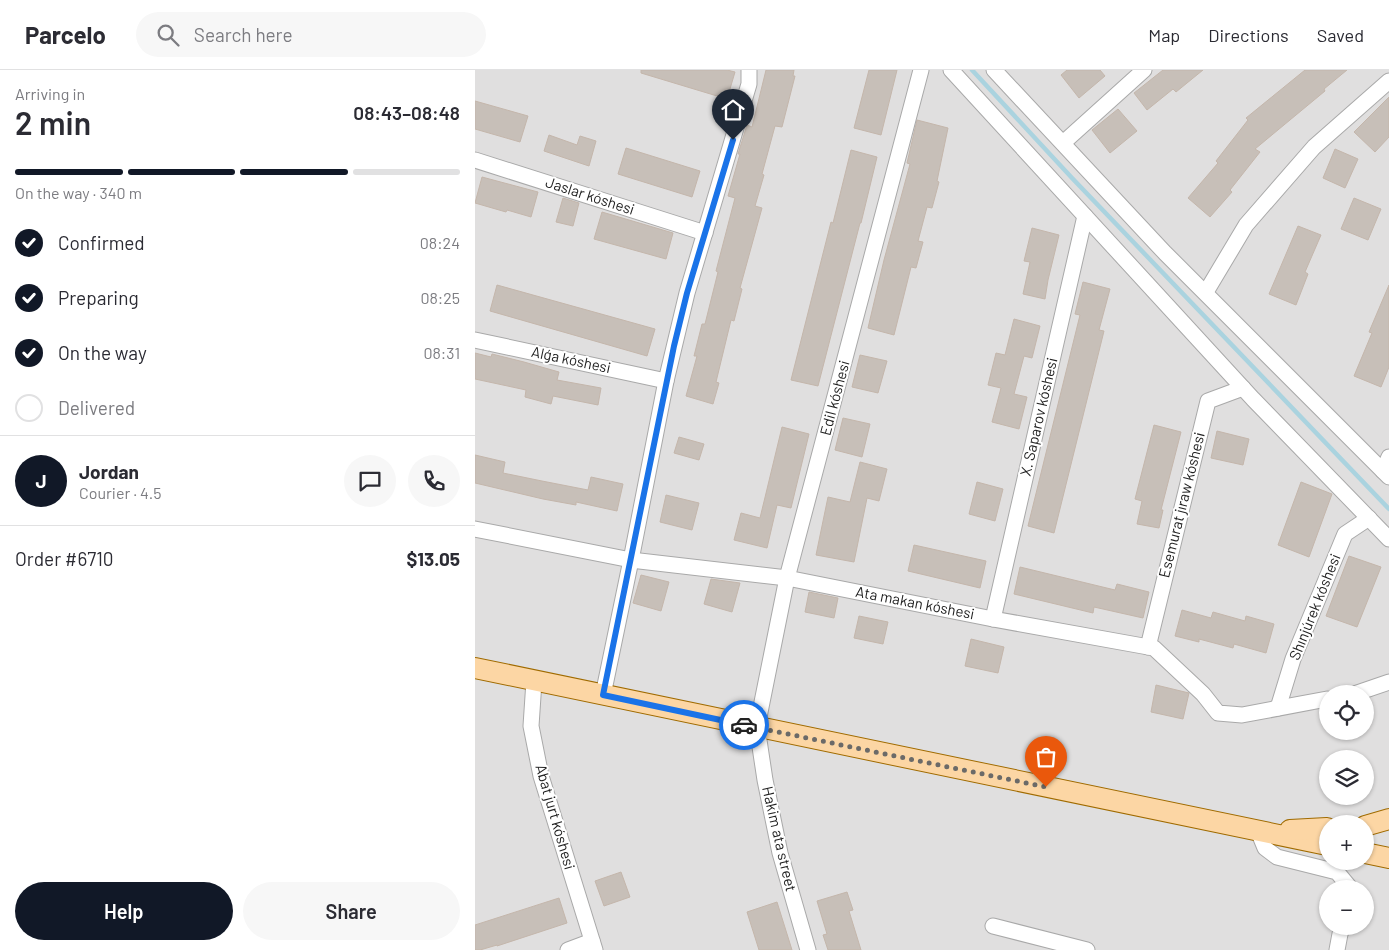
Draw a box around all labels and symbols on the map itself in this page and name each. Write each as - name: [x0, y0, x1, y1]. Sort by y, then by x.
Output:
- pin: [712, 89, 754, 140]
- street label: Jaslar kóshesi: [544, 172, 637, 218]
- street label: Alǵa kóshesi: [530, 342, 613, 376]
- street label: X. Saparov kóshesi: [1016, 356, 1060, 478]
- street label: Edil kóshesi: [815, 358, 853, 437]
- street label: Esemurat jıraw kóshesi: [1154, 430, 1208, 579]
- street label: Shınjúrek kóshesi: [1285, 551, 1344, 662]
- street label: Ata makan kóshesi: [854, 582, 976, 622]
- courier: [719, 700, 769, 750]
- pin: [1025, 736, 1067, 787]
- street label: Abat jurt kóshesi: [532, 762, 580, 871]
- street label: Hakim ata street: [759, 784, 801, 893]

